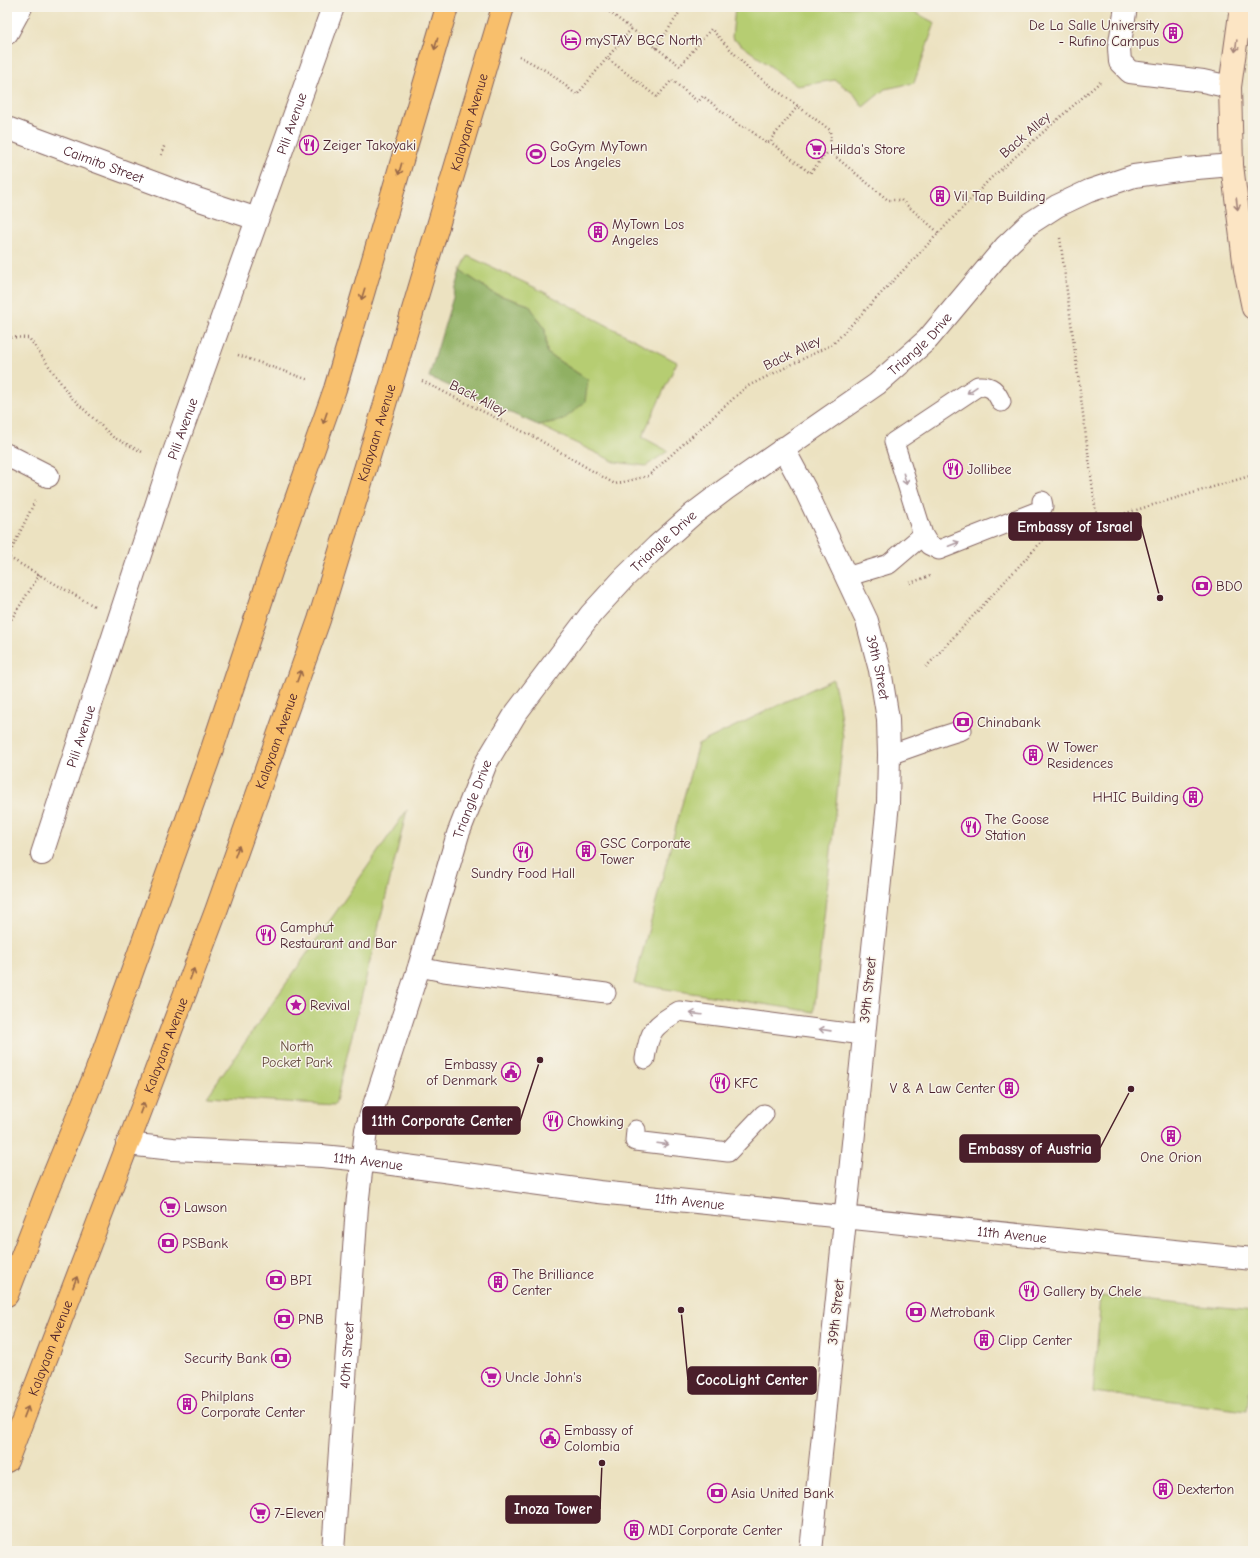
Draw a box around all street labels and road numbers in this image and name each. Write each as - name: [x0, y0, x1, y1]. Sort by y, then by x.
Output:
- street label: Kalayaan Avenue: [446, 71, 491, 173]
- street label: Pili Avenue: [273, 90, 310, 157]
- street label: Back Alley: [996, 108, 1054, 162]
- street label: Caimito Street: [61, 141, 147, 187]
- street label: Triangle Drive: [884, 309, 955, 379]
- street label: Back Alley: [761, 332, 824, 374]
- street label: Back Alley: [447, 376, 510, 420]
- street label: Kalayaan Avenue: [353, 382, 399, 483]
- street label: Pili Avenue: [163, 395, 201, 462]
- street label: Triangle Drive: [627, 507, 700, 576]
- street label: 39th Street: [863, 633, 893, 702]
- street label: Kalayaan Avenue: [251, 690, 301, 791]
- street label: Pili Avenue: [62, 703, 99, 770]
- street label: Triangle Drive: [449, 757, 495, 840]
- street label: 39th Street: [856, 955, 880, 1024]
- street label: Kalayaan Avenue: [140, 995, 191, 1095]
- street label: 11th Avenue: [333, 1149, 404, 1174]
- street label: 11th Avenue: [654, 1189, 725, 1213]
- street label: 11th Avenue: [976, 1222, 1048, 1246]
- street label: 39th Street: [824, 1277, 848, 1346]
- street label: Kalayaan Avenue: [24, 1298, 76, 1398]
- street label: 40th Street: [336, 1321, 357, 1389]

